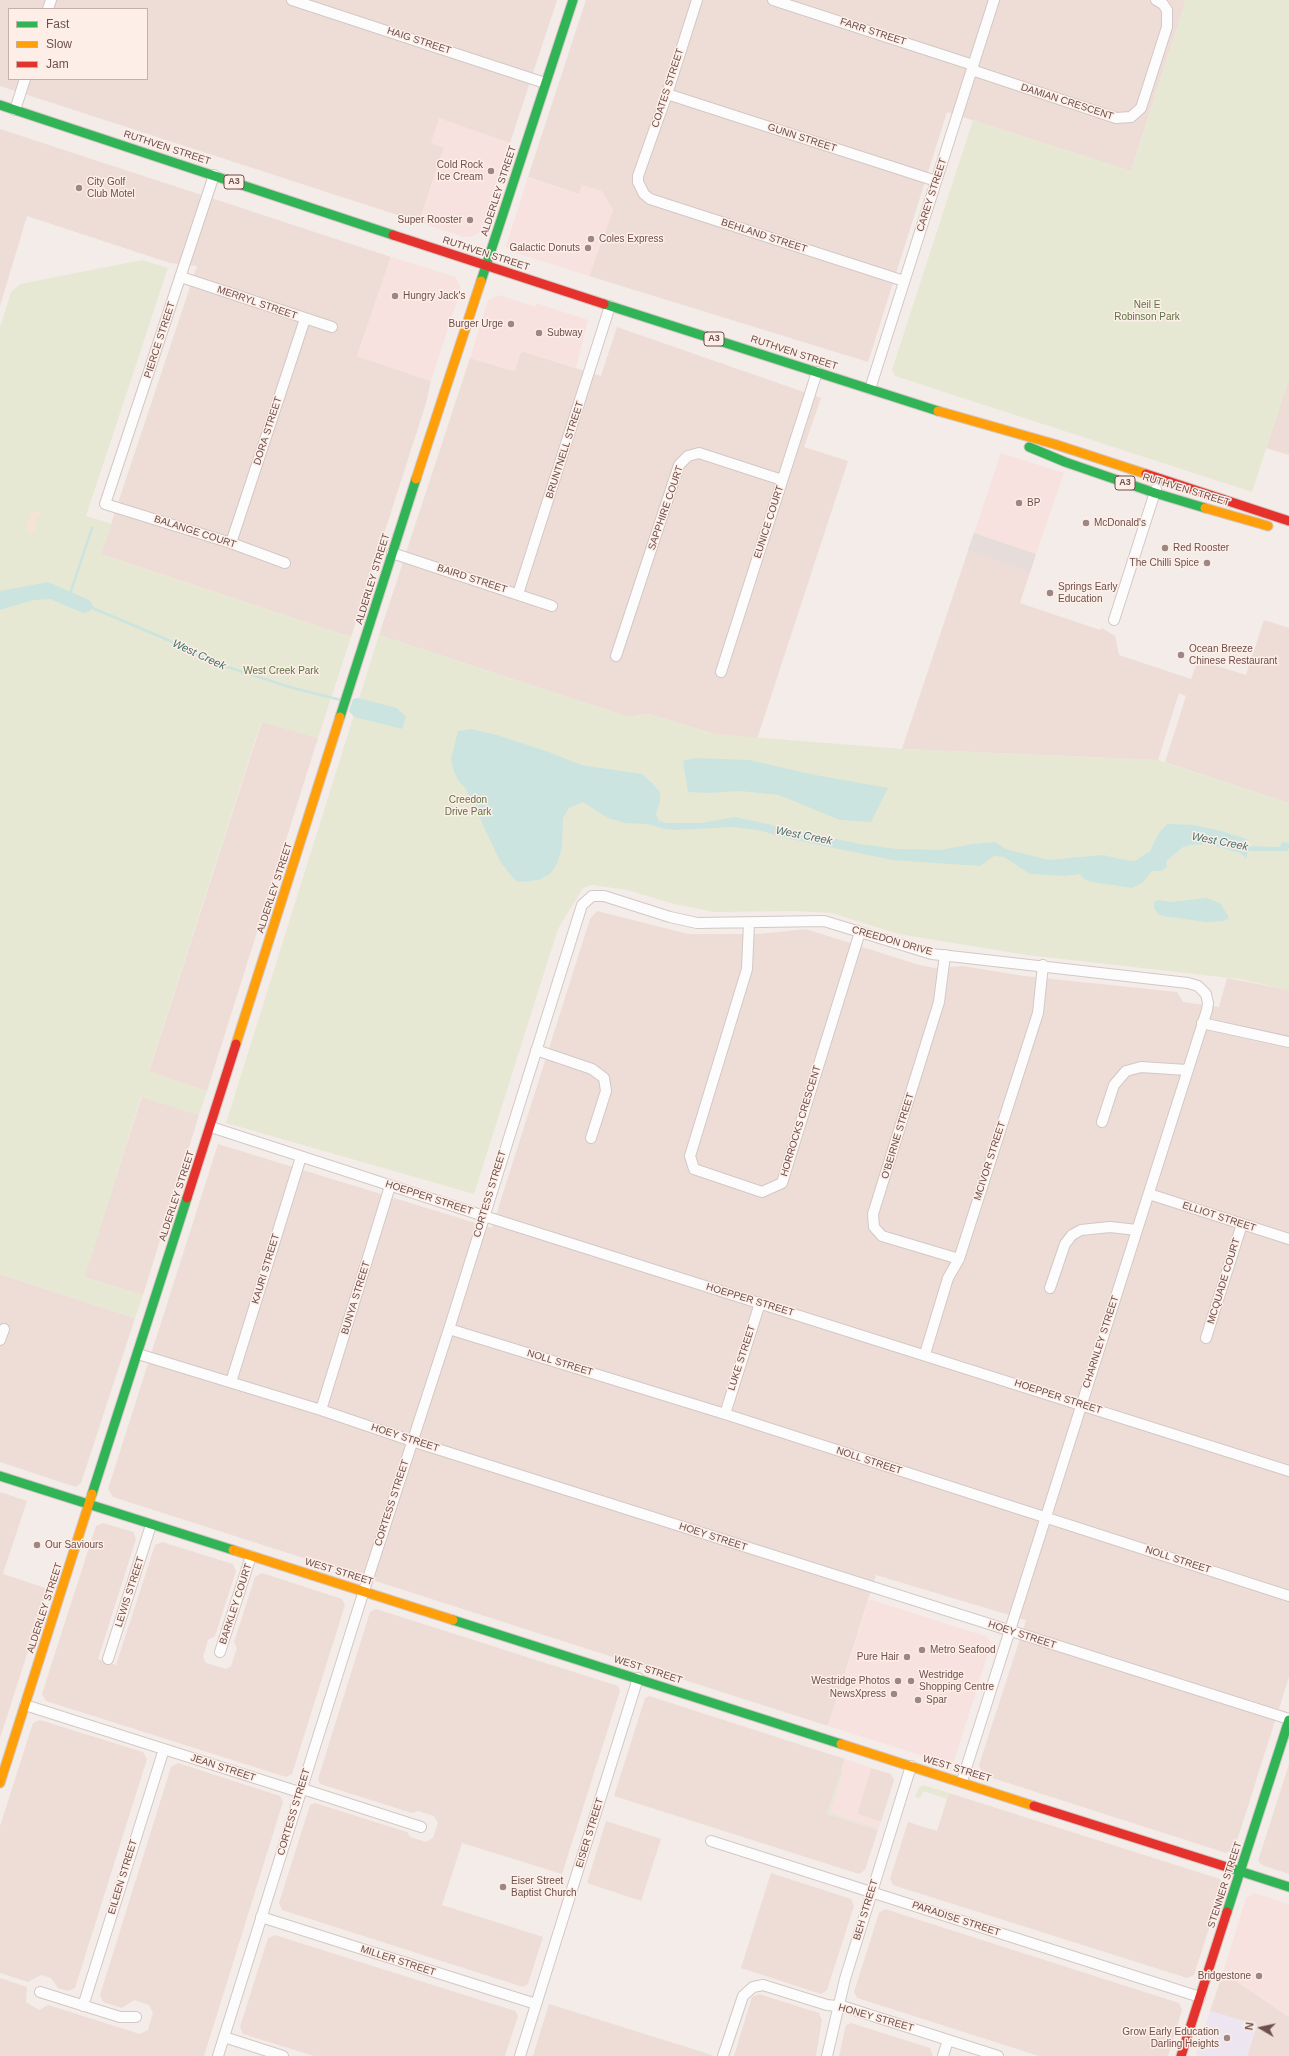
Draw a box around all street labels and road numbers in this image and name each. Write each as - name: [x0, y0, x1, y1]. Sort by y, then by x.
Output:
- street label: FARR STREET: [838, 16, 908, 48]
- street label: HAIG STREET: [385, 25, 453, 57]
- street label: COATES STREET: [650, 47, 686, 129]
- street label: DAMIAN CRESCENT: [1019, 81, 1115, 123]
- street label: GUNN STREET: [766, 121, 838, 155]
- street label: RUTHVEN STREET: [122, 128, 212, 168]
- street label: ALDERLEY STREET: [479, 144, 519, 238]
- street label: CAREY STREET: [914, 157, 950, 233]
- road number: A3: [224, 175, 244, 189]
- street label: BEHLAND STREET: [720, 216, 808, 256]
- street label: RUTHVEN STREET: [441, 234, 531, 274]
- street label: MERRYL STREET: [215, 284, 299, 322]
- street label: PIERCE STREET: [142, 300, 178, 380]
- road number: A3: [704, 332, 724, 346]
- street label: RUTHVEN STREET: [749, 333, 839, 373]
- street label: DORA STREET: [251, 395, 285, 467]
- street label: BRUNTNELL STREET: [544, 400, 586, 500]
- street label: SAPPHIRE COURT: [646, 464, 686, 552]
- street label: RUTHVEN STREET: [1141, 471, 1231, 509]
- road number: A3: [1115, 476, 1135, 490]
- street label: EUNICE COURT: [752, 484, 786, 560]
- street label: BALANGE COURT: [153, 513, 237, 551]
- street label: ALDERLEY STREET: [353, 532, 393, 626]
- street label: BAIRD STREET: [436, 562, 508, 596]
- street label: ALDERLEY STREET: [255, 841, 295, 935]
- street label: CREEDON DRIVE: [850, 924, 934, 958]
- street label: HORROCKS CRESCENT: [778, 1064, 824, 1178]
- street label: O'BEIRNE STREET: [879, 1092, 917, 1180]
- street label: MCIVOR STREET: [972, 1120, 1008, 1202]
- street label: ALDERLEY STREET: [157, 1149, 197, 1243]
- street label: CORTESS STREET: [471, 1149, 509, 1239]
- street label: HOEPPER STREET: [384, 1178, 474, 1218]
- street label: ELLIOT STREET: [1181, 1199, 1257, 1235]
- street label: KAURI STREET: [250, 1232, 282, 1306]
- street label: MCQUADE COURT: [1205, 1237, 1243, 1325]
- street label: BUNYA STREET: [339, 1260, 373, 1336]
- street label: HOEPPER STREET: [705, 1281, 795, 1319]
- street label: CHARNLEY STREET: [1080, 1294, 1122, 1390]
- street label: LUKE STREET: [726, 1324, 758, 1392]
- street label: NOLL STREET: [526, 1347, 594, 1379]
- street label: HOEPPER STREET: [1013, 1377, 1103, 1417]
- street label: HOEY STREET: [370, 1421, 440, 1455]
- street label: NOLL STREET: [835, 1445, 903, 1477]
- street label: CORTESS STREET: [372, 1458, 412, 1548]
- street label: HOEY STREET: [678, 1520, 748, 1554]
- street label: NOLL STREET: [1144, 1544, 1212, 1576]
- street label: LEWIS STREET: [113, 1555, 147, 1629]
- street label: WEST STREET: [303, 1556, 375, 1588]
- street label: ALDERLEY STREET: [25, 1561, 65, 1655]
- street label: BARKLEY COURT: [217, 1562, 255, 1646]
- street label: HOEY STREET: [987, 1618, 1057, 1652]
- street label: WEST STREET: [612, 1653, 684, 1687]
- street label: JEAN STREET: [189, 1752, 257, 1784]
- street label: WEST STREET: [921, 1753, 993, 1785]
- street label: CORTESS STREET: [275, 1767, 313, 1857]
- street label: EISER STREET: [574, 1797, 606, 1869]
- street label: EILEEN STREET: [106, 1838, 140, 1916]
- street label: STENNER STREET: [1205, 1840, 1245, 1930]
- street label: BEH STREET: [851, 1878, 881, 1942]
- street label: PARADISE STREET: [910, 1899, 1002, 1939]
- street label: MILLER STREET: [359, 1943, 437, 1979]
- street label: HONEY STREET: [837, 2002, 915, 2034]

